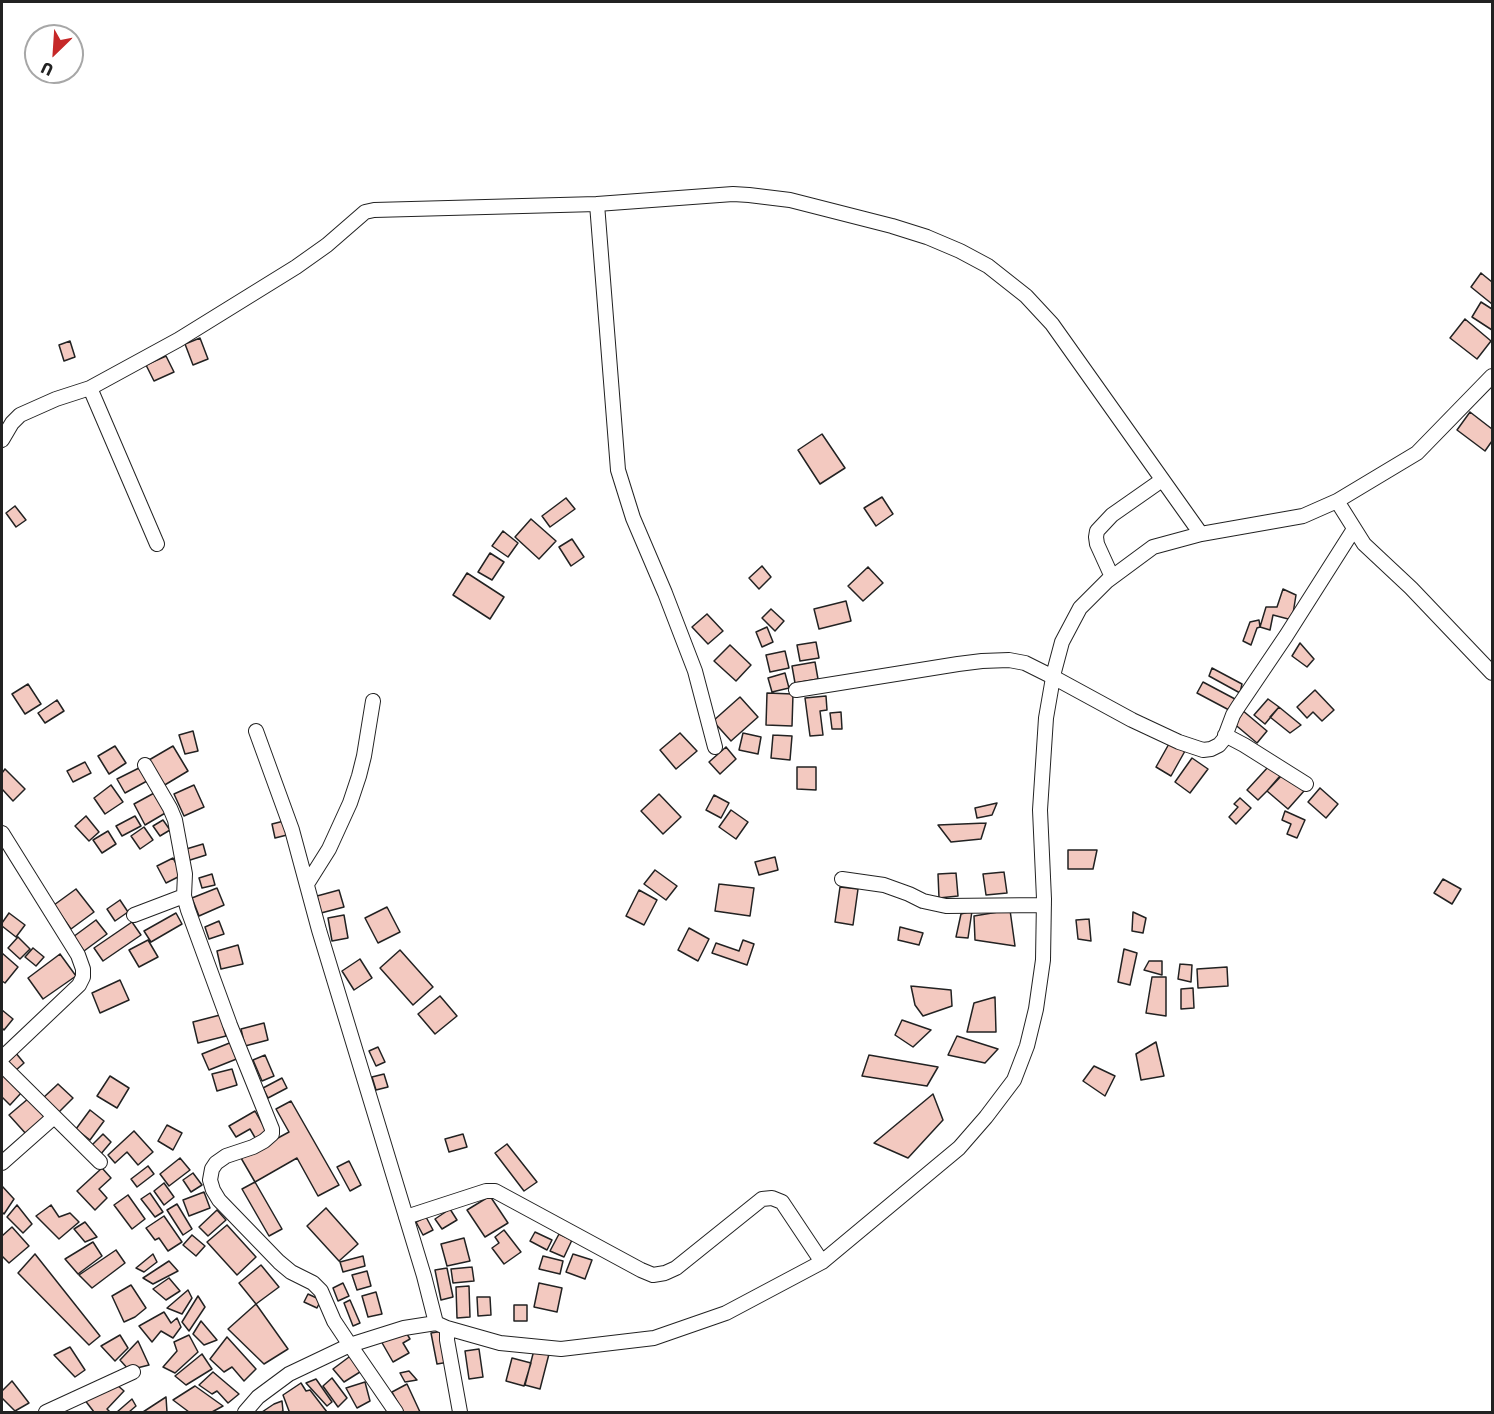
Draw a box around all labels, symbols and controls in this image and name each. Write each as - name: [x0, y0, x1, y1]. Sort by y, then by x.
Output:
- north arrow: [24, 24, 84, 84]
- text: U: [37, 56, 57, 82]

